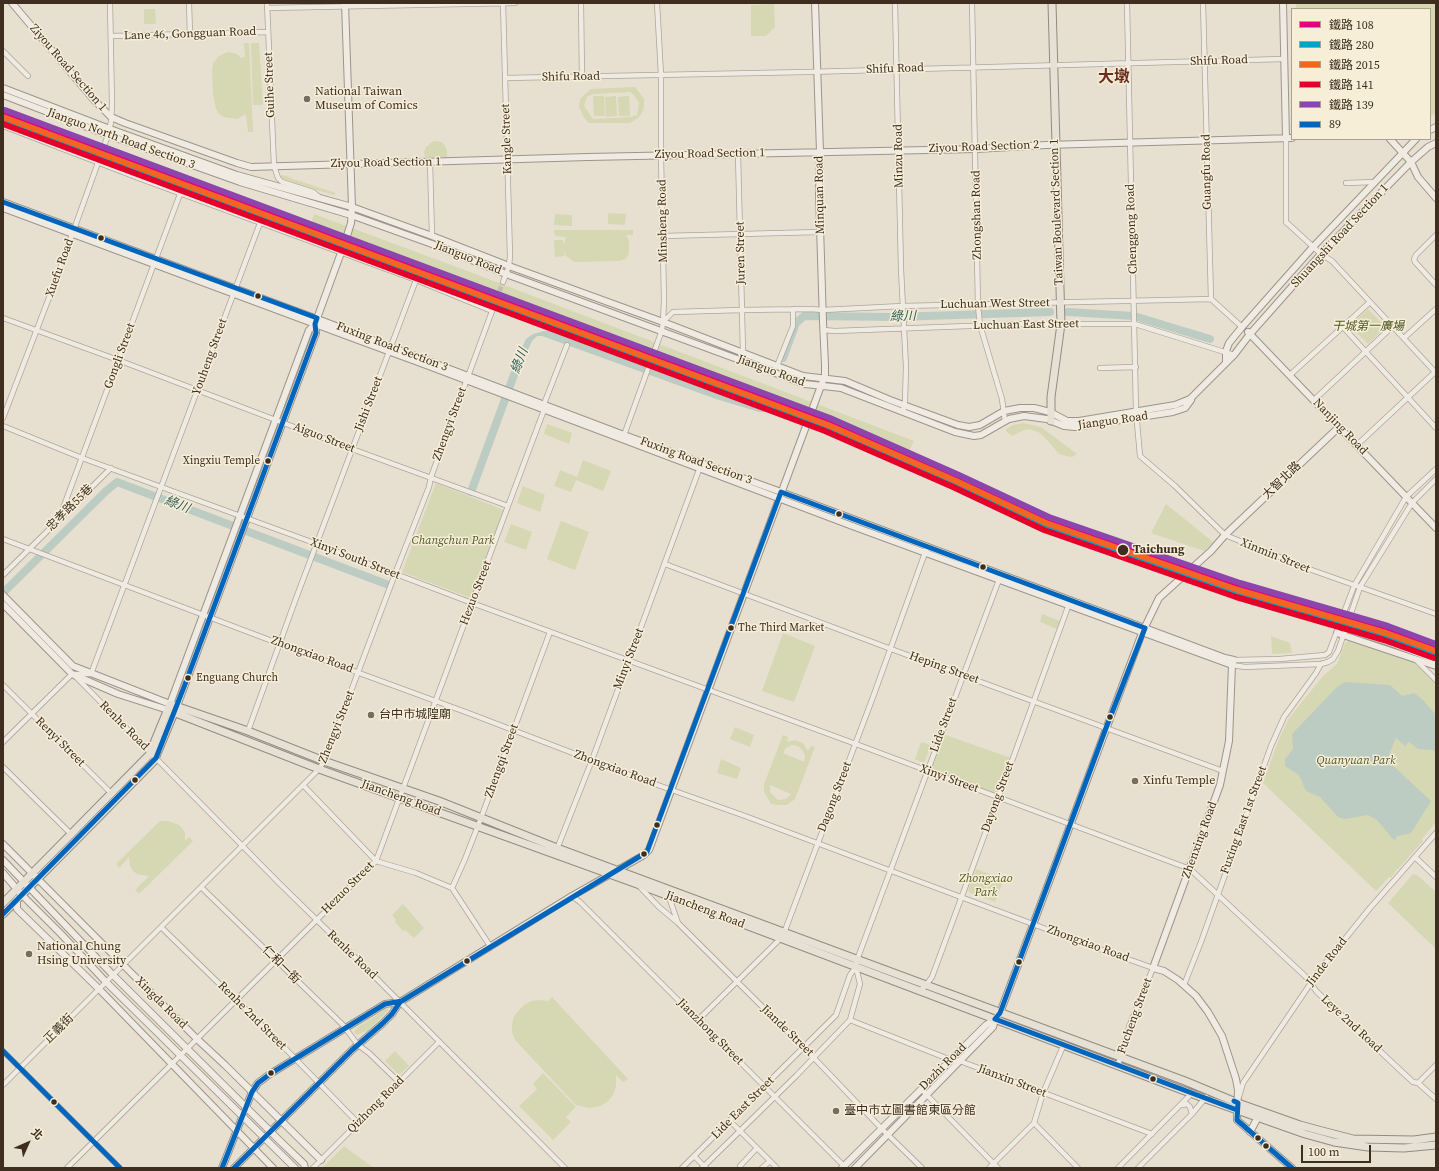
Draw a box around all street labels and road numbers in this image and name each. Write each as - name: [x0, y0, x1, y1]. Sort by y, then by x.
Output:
- street label: Ziyou Road Section 1: [26, 22, 110, 114]
- street label: Lane 46, Gongguan Road: [124, 24, 256, 44]
- street label: Guihe Street: [262, 52, 278, 118]
- street label: Shifu Road: [1190, 53, 1248, 69]
- street label: Shifu Road: [866, 61, 924, 77]
- street label: Shifu Road: [542, 69, 600, 85]
- street label: Kangle Street: [499, 103, 515, 175]
- street label: Jianguo North Road Section 3: [45, 105, 197, 173]
- street label: Minzu Road: [891, 124, 907, 188]
- street label: Guangfu Road: [1199, 134, 1215, 210]
- street label: Ziyou Road Section 2: [929, 138, 1039, 156]
- street label: Taiwan Boulevard Section 1: [1047, 138, 1067, 286]
- street label: Ziyou Road Section 1: [655, 146, 765, 162]
- street label: Ziyou Road Section 1: [331, 155, 441, 171]
- street label: Minquan Road: [812, 156, 828, 234]
- street label: Zhongshan Road: [969, 170, 985, 260]
- street label: Minsheng Road: [655, 179, 671, 263]
- street label: Shuangshi Road Section 1: [1288, 181, 1392, 291]
- street label: Chenggong Road: [1123, 184, 1141, 274]
- street label: Juren Street: [733, 221, 749, 285]
- street label: Xuefu Road: [43, 237, 77, 299]
- street label: Jianguo Road: [432, 238, 504, 278]
- street label: Luchuan West Street: [940, 296, 1050, 312]
- street label: Youheng Street: [189, 317, 231, 397]
- street label: Luchuan East Street: [973, 317, 1079, 333]
- street label: Fuxing Road Section 3: [334, 319, 450, 375]
- street label: Gongli Street: [101, 321, 139, 391]
- street label: Jianguo Road: [735, 352, 807, 390]
- street label: Jishi Street: [352, 375, 386, 433]
- street label: Zhengyi Street: [430, 385, 470, 463]
- street label: Nanjing Road: [1310, 396, 1370, 458]
- street label: Jianguo Road: [1077, 409, 1149, 433]
- street label: Aiguo Street: [291, 420, 357, 456]
- street label: Fuxing Road Section 3: [638, 434, 754, 488]
- street label: 大智北路: [1260, 459, 1304, 503]
- street label: 忠孝路55巷: [44, 482, 96, 534]
- street label: Xinyi South Street: [308, 535, 402, 583]
- street label: Xinmin Street: [1238, 535, 1312, 577]
- street label: Hezuo Street: [457, 559, 495, 627]
- street label: Minyi Street: [611, 626, 647, 692]
- street label: Zhongxiao Road: [269, 633, 355, 677]
- street label: Heping Street: [907, 649, 981, 687]
- street label: Zhengyi Street: [316, 689, 358, 765]
- street label: Lide Street: [927, 696, 961, 754]
- street label: Renhe Road: [96, 698, 152, 754]
- street label: Renyi Street: [32, 714, 88, 770]
- street label: Zhengqi Street: [482, 722, 522, 800]
- street label: Zhongxiao Road: [572, 747, 658, 791]
- street label: Dagong Street: [815, 760, 855, 834]
- street label: Dayong Street: [979, 760, 1017, 834]
- street label: Xinyi Street: [918, 762, 980, 796]
- street label: Fuxing East 1st Street: [1218, 764, 1270, 876]
- street label: Jiancheng Road: [359, 777, 443, 819]
- street label: Zhenxing Road: [1179, 800, 1221, 880]
- street label: Hezuo Street: [319, 859, 377, 917]
- street label: Jiancheng Road: [663, 888, 747, 932]
- street label: Zhongxiao Road: [1045, 922, 1131, 966]
- street label: Renhe Road: [324, 927, 380, 983]
- street label: Jinde Road: [1303, 935, 1351, 989]
- street label: 仁和一街: [259, 943, 303, 987]
- street label: Xingda Road: [132, 974, 190, 1032]
- street label: Fucheng Street: [1115, 976, 1155, 1056]
- street label: Renhe 2nd Street: [215, 979, 289, 1053]
- street label: Leye 2nd Road: [1318, 992, 1384, 1056]
- street label: Jianzhong Street: [674, 996, 746, 1068]
- street label: Jiande Street: [758, 1002, 816, 1060]
- street label: 正義街: [41, 1011, 77, 1047]
- street label: Dazhi Road: [916, 1040, 970, 1094]
- street label: Jianxin Street: [976, 1061, 1048, 1101]
- street label: Qizhong Road: [344, 1073, 408, 1137]
- street label: Lide East Street: [709, 1074, 777, 1142]

